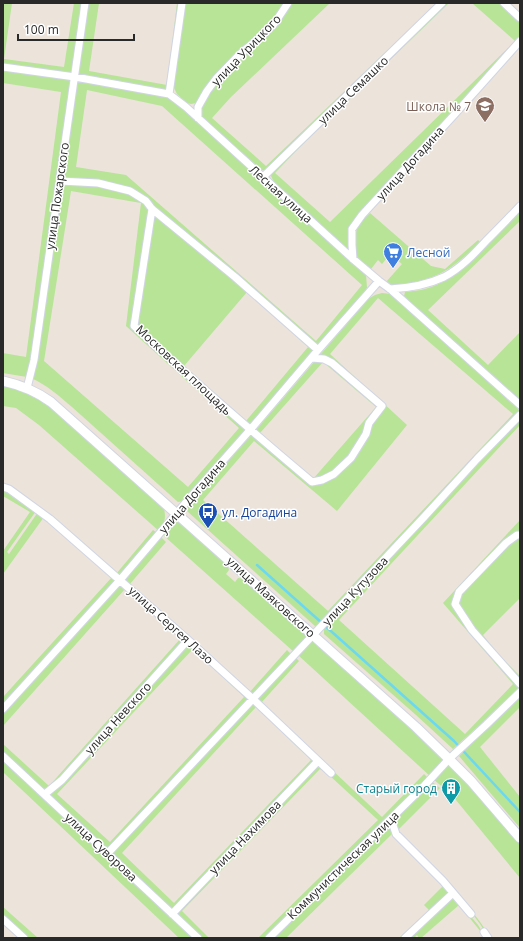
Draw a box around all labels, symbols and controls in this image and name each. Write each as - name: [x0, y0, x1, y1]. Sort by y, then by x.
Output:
- street label: улица Урицкого: [207, 10, 285, 90]
- scale bar: [18, 16, 134, 42]
- text: 100 m: [24, 21, 59, 38]
- street label: улица Семашко: [314, 52, 392, 128]
- school or university icon: Школа № 7: [474, 95, 496, 123]
- place label: Школа № 7: [406, 98, 471, 115]
- street label: улица Догадина: [372, 122, 448, 204]
- street label: улица Пожарского: [41, 141, 73, 251]
- street label: Лесная улица: [246, 161, 316, 227]
- supermarket icon: Лесной: [382, 241, 404, 269]
- place label: Лесной: [407, 244, 450, 261]
- street label: Московская площадь: [132, 321, 236, 419]
- street label: улица Догадина: [155, 455, 229, 537]
- bus stop icon: ул. Догадина: [197, 501, 219, 529]
- place label: ул. Догадина: [222, 504, 297, 521]
- street label: улица Маяковского: [223, 553, 319, 641]
- street label: улица Кутузова: [318, 553, 392, 629]
- street label: улица Сергея Лазо: [125, 582, 217, 668]
- street label: улица Невского: [81, 678, 155, 758]
- building icon: Старый город: [440, 777, 462, 805]
- place label: Старый город: [356, 780, 437, 797]
- street label: улица Нахимова: [205, 796, 285, 878]
- street label: Коммунистическая улица: [283, 807, 403, 923]
- street label: улица Суворова: [61, 809, 141, 885]

